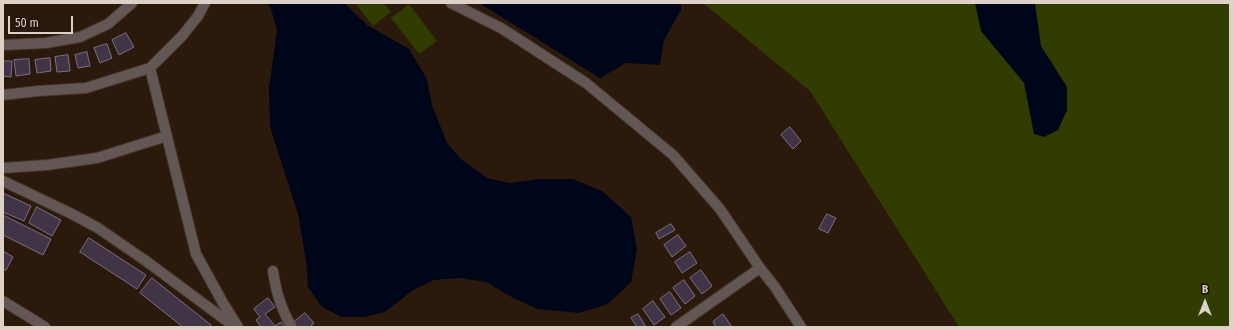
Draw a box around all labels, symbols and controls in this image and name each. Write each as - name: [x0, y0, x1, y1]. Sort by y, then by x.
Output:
- scale bar: [10, 8, 75, 34]
- text: 50 m: [15, 16, 39, 30]
- north arrow: [1185, 282, 1225, 322]
- text: B: [1202, 283, 1208, 296]

